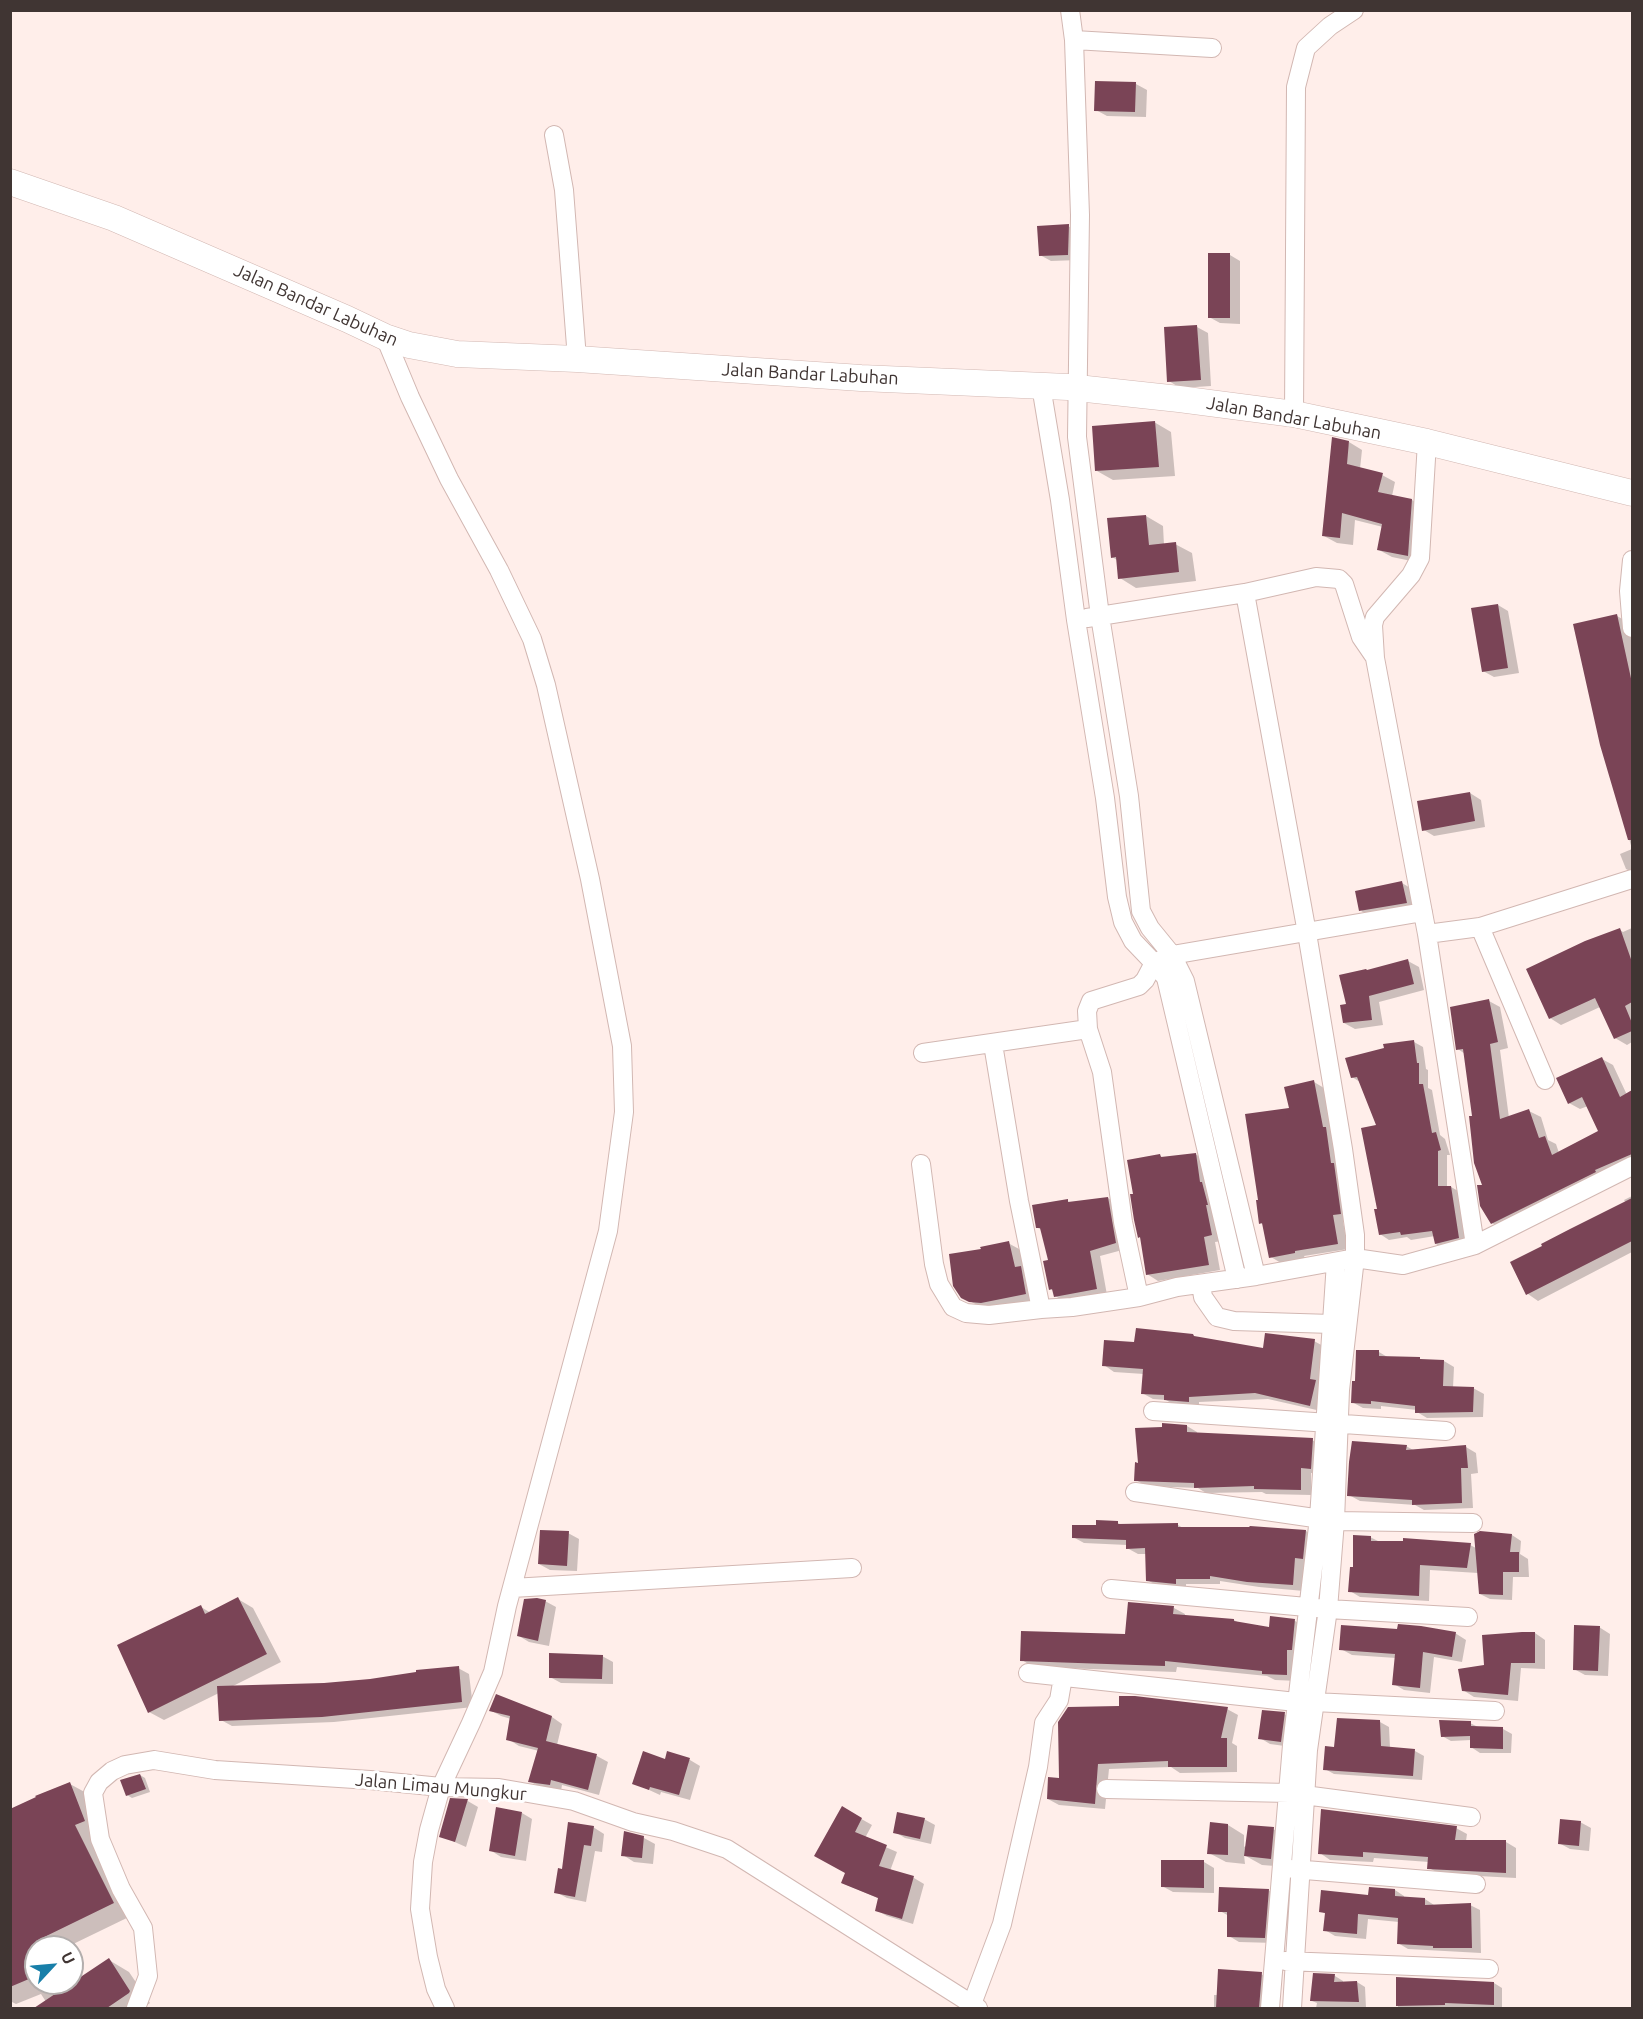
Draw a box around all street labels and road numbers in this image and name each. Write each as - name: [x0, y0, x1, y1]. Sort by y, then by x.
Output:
- street label: Jalan Bandar Labuhan: [231, 259, 401, 351]
- street label: Jalan Bandar Labuhan: [721, 359, 899, 389]
- street label: Jalan Bandar Labuhan: [1205, 392, 1383, 444]
- street label: Jalan Limau Mungkur: [354, 1769, 528, 1805]

